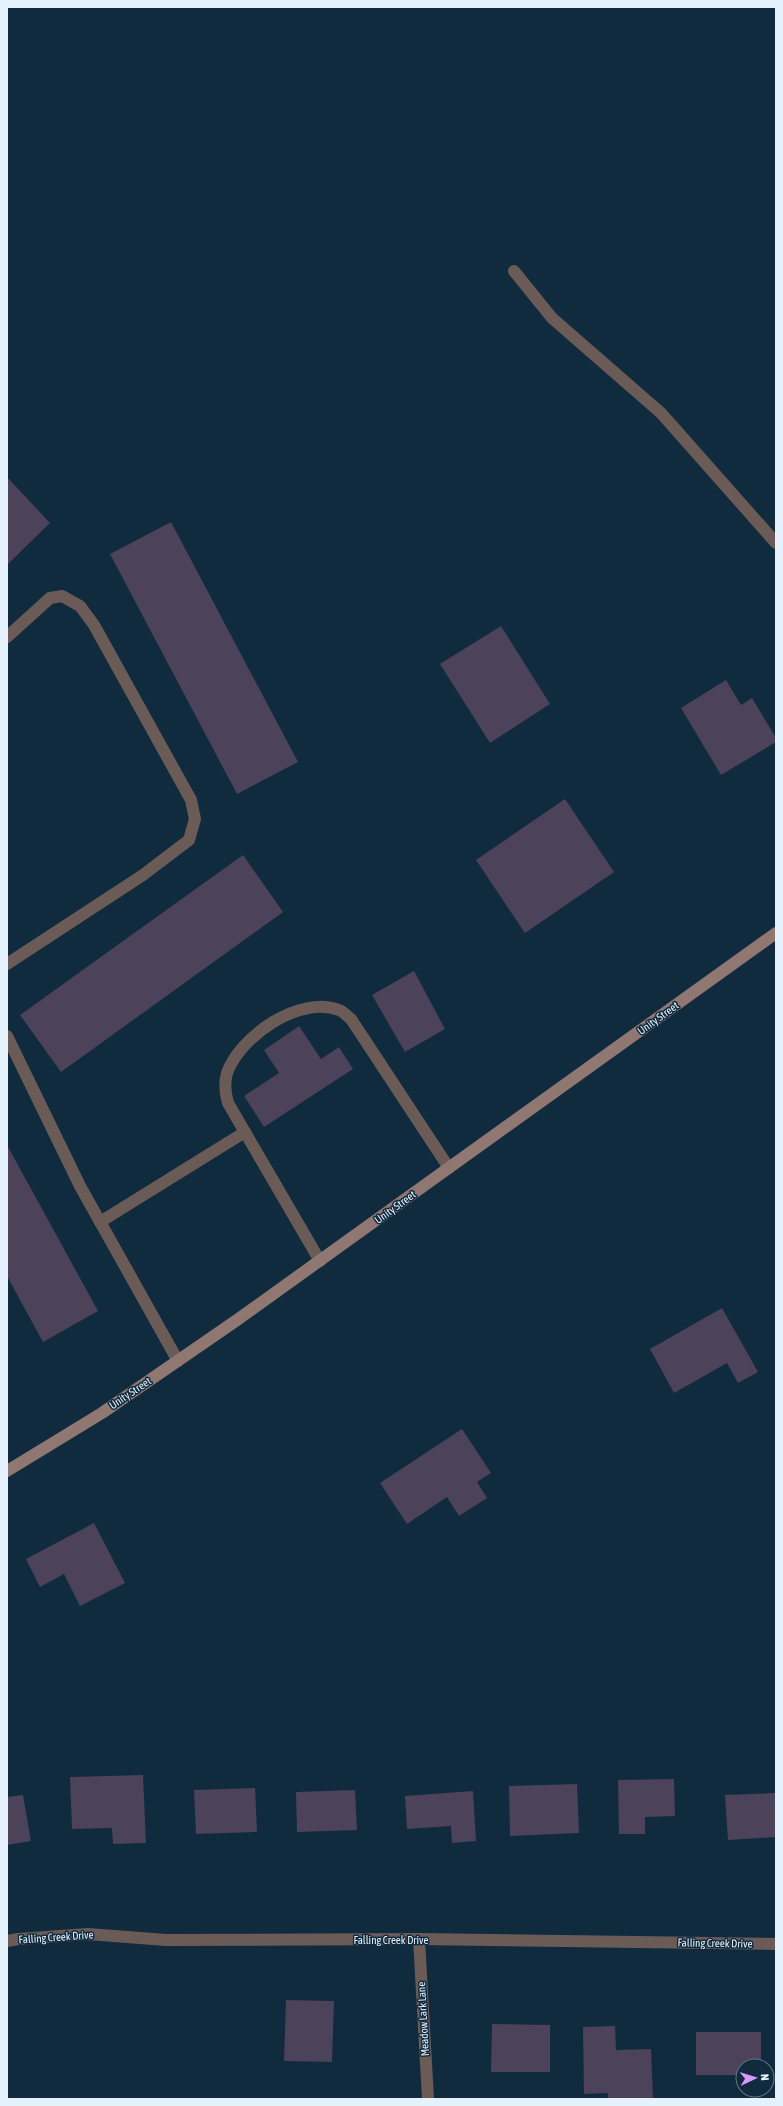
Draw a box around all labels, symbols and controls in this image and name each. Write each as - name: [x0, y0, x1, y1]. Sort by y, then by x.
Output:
- street label: Unity Street: [635, 999, 681, 1037]
- street label: Unity Street: [372, 1188, 418, 1226]
- street label: Unity Street: [107, 1375, 153, 1411]
- street label: Falling Creek Drive: [18, 1928, 94, 1946]
- street label: Falling Creek Drive: [353, 1934, 429, 1946]
- street label: Falling Creek Drive: [677, 1936, 753, 1950]
- street label: Meadow Lark Lane: [415, 1981, 431, 2057]
- north arrow: [735, 2058, 775, 2098]
- text: N: [759, 2074, 771, 2081]

